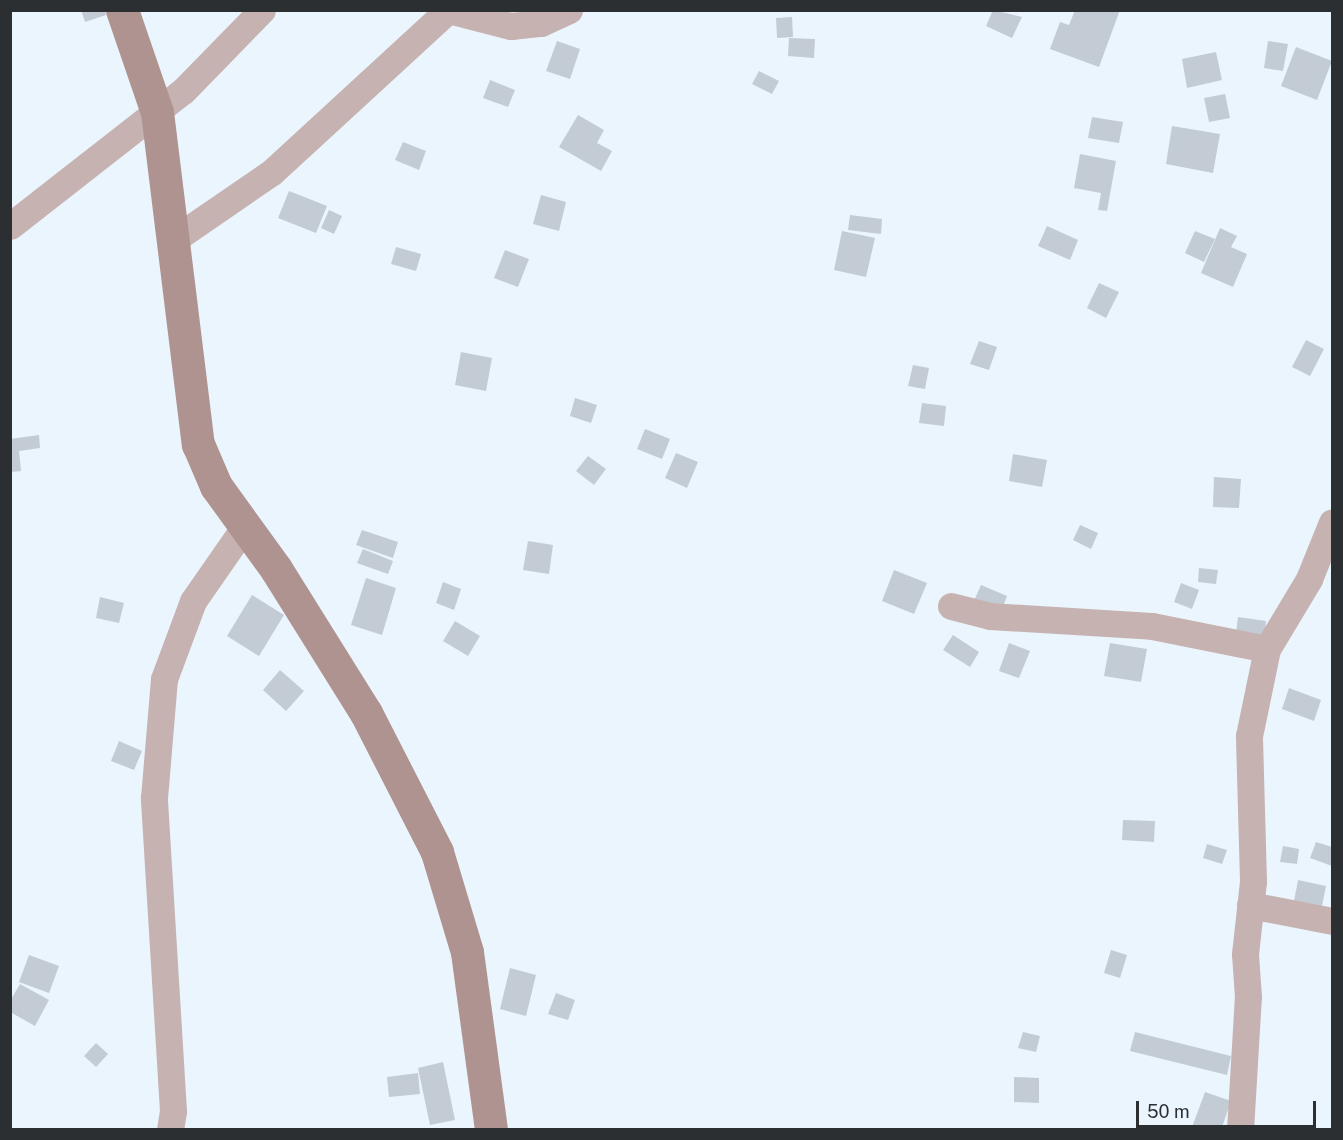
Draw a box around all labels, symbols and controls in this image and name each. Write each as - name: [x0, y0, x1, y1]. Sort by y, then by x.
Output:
- scale bar: [1139, 1089, 1319, 1127]
- text: 50 m: [1147, 1101, 1190, 1122]

